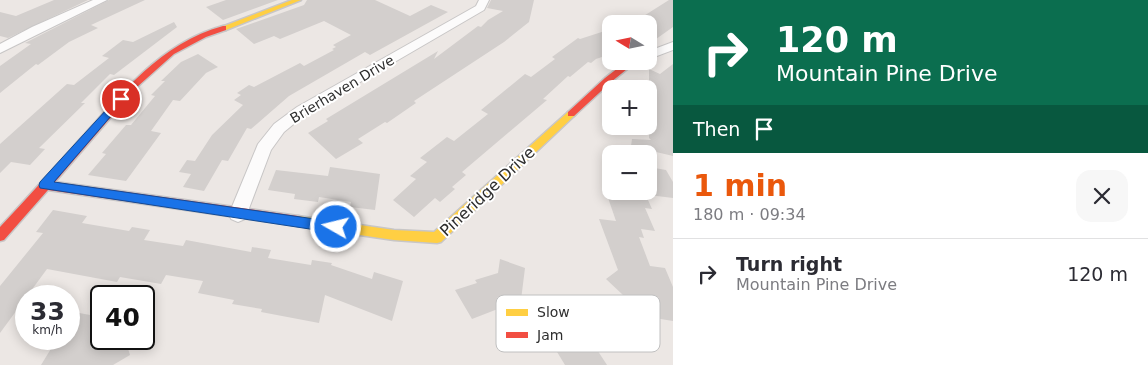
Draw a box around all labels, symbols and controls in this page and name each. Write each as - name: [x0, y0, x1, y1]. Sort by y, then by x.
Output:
- north arrow: [602, 15, 658, 70]
- map controls: [602, 15, 657, 200]
- icon: right: [693, 20, 758, 85]
- text: 120 m: [776, 20, 898, 60]
- street label: Brierhaven Drive: [287, 52, 397, 126]
- text: Mountain Pine Drive: [776, 61, 998, 86]
- pin: [100, 78, 142, 120]
- button: +: [602, 80, 657, 135]
- icon: arrive: [107, 85, 135, 113]
- icon: arrive: [750, 115, 778, 143]
- text: Then: [693, 118, 740, 140]
- street label: Pineridge Drive: [436, 143, 539, 240]
- button: −: [602, 145, 657, 200]
- text: 1 min: [693, 168, 787, 203]
- button: close: [1076, 170, 1128, 222]
- position arrow: [309, 200, 361, 252]
- text: 180 m · 09:34: [693, 205, 806, 224]
- text: Turn right: [736, 253, 842, 275]
- icon: right: [693, 260, 721, 288]
- text: 120 m: [1067, 263, 1128, 285]
- text: Mountain Pine Drive: [736, 275, 897, 294]
- speed limit sign: 40: [90, 285, 155, 350]
- legend: [496, 295, 660, 352]
- text: 33: [30, 297, 65, 326]
- text: Slow: [537, 304, 570, 320]
- text: km/h: [32, 323, 63, 337]
- text: Jam: [536, 327, 563, 343]

